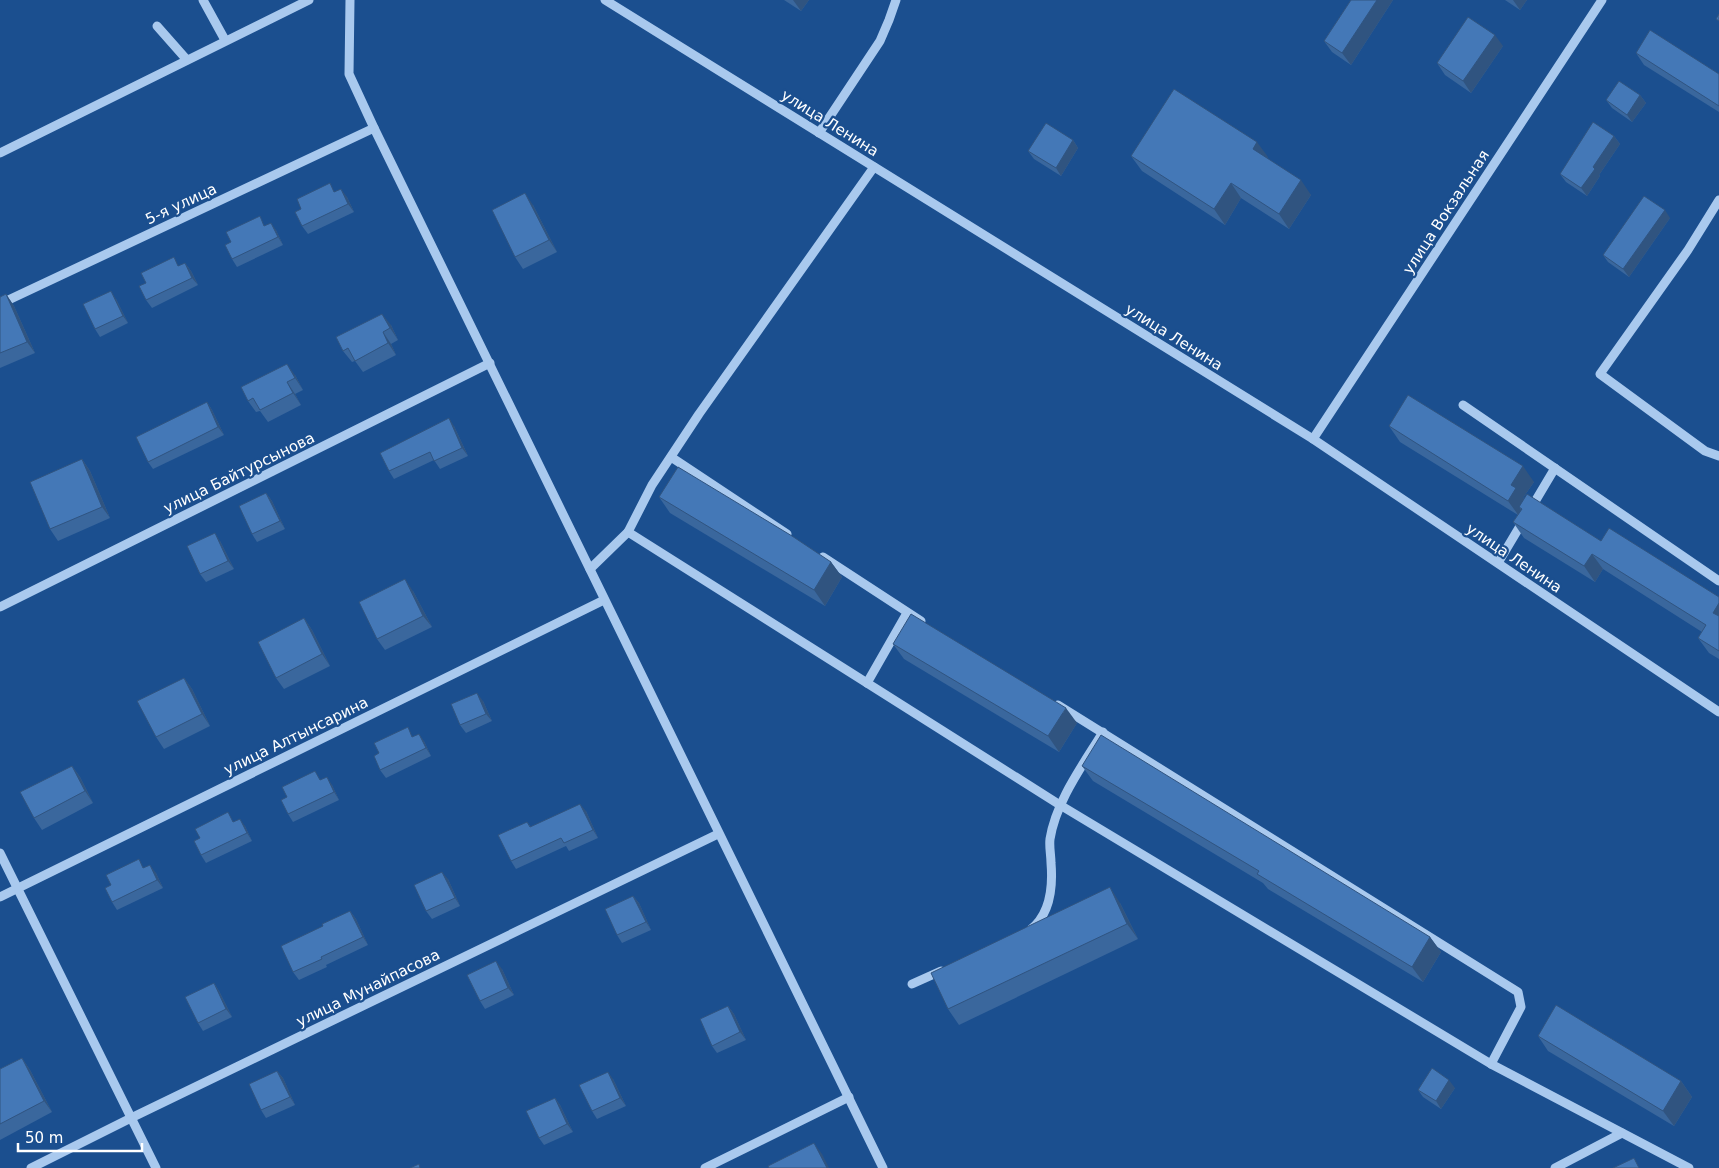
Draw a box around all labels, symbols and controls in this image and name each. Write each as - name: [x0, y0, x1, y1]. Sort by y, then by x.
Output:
- street label: улица Ленина: [778, 86, 882, 160]
- street label: улица Вокзальная: [1399, 146, 1493, 278]
- street label: 5-я улица: [143, 180, 219, 228]
- street label: улица Ленина: [1122, 300, 1226, 374]
- street label: улица Байтурсынова: [161, 429, 317, 517]
- street label: улица Ленина: [1463, 519, 1565, 597]
- street label: улица Алтынсарина: [221, 693, 371, 779]
- street label: улица Мунайпасова: [293, 945, 443, 1031]
- scale bar: [18, 1120, 141, 1152]
- text: 50 m: [25, 1129, 63, 1147]

